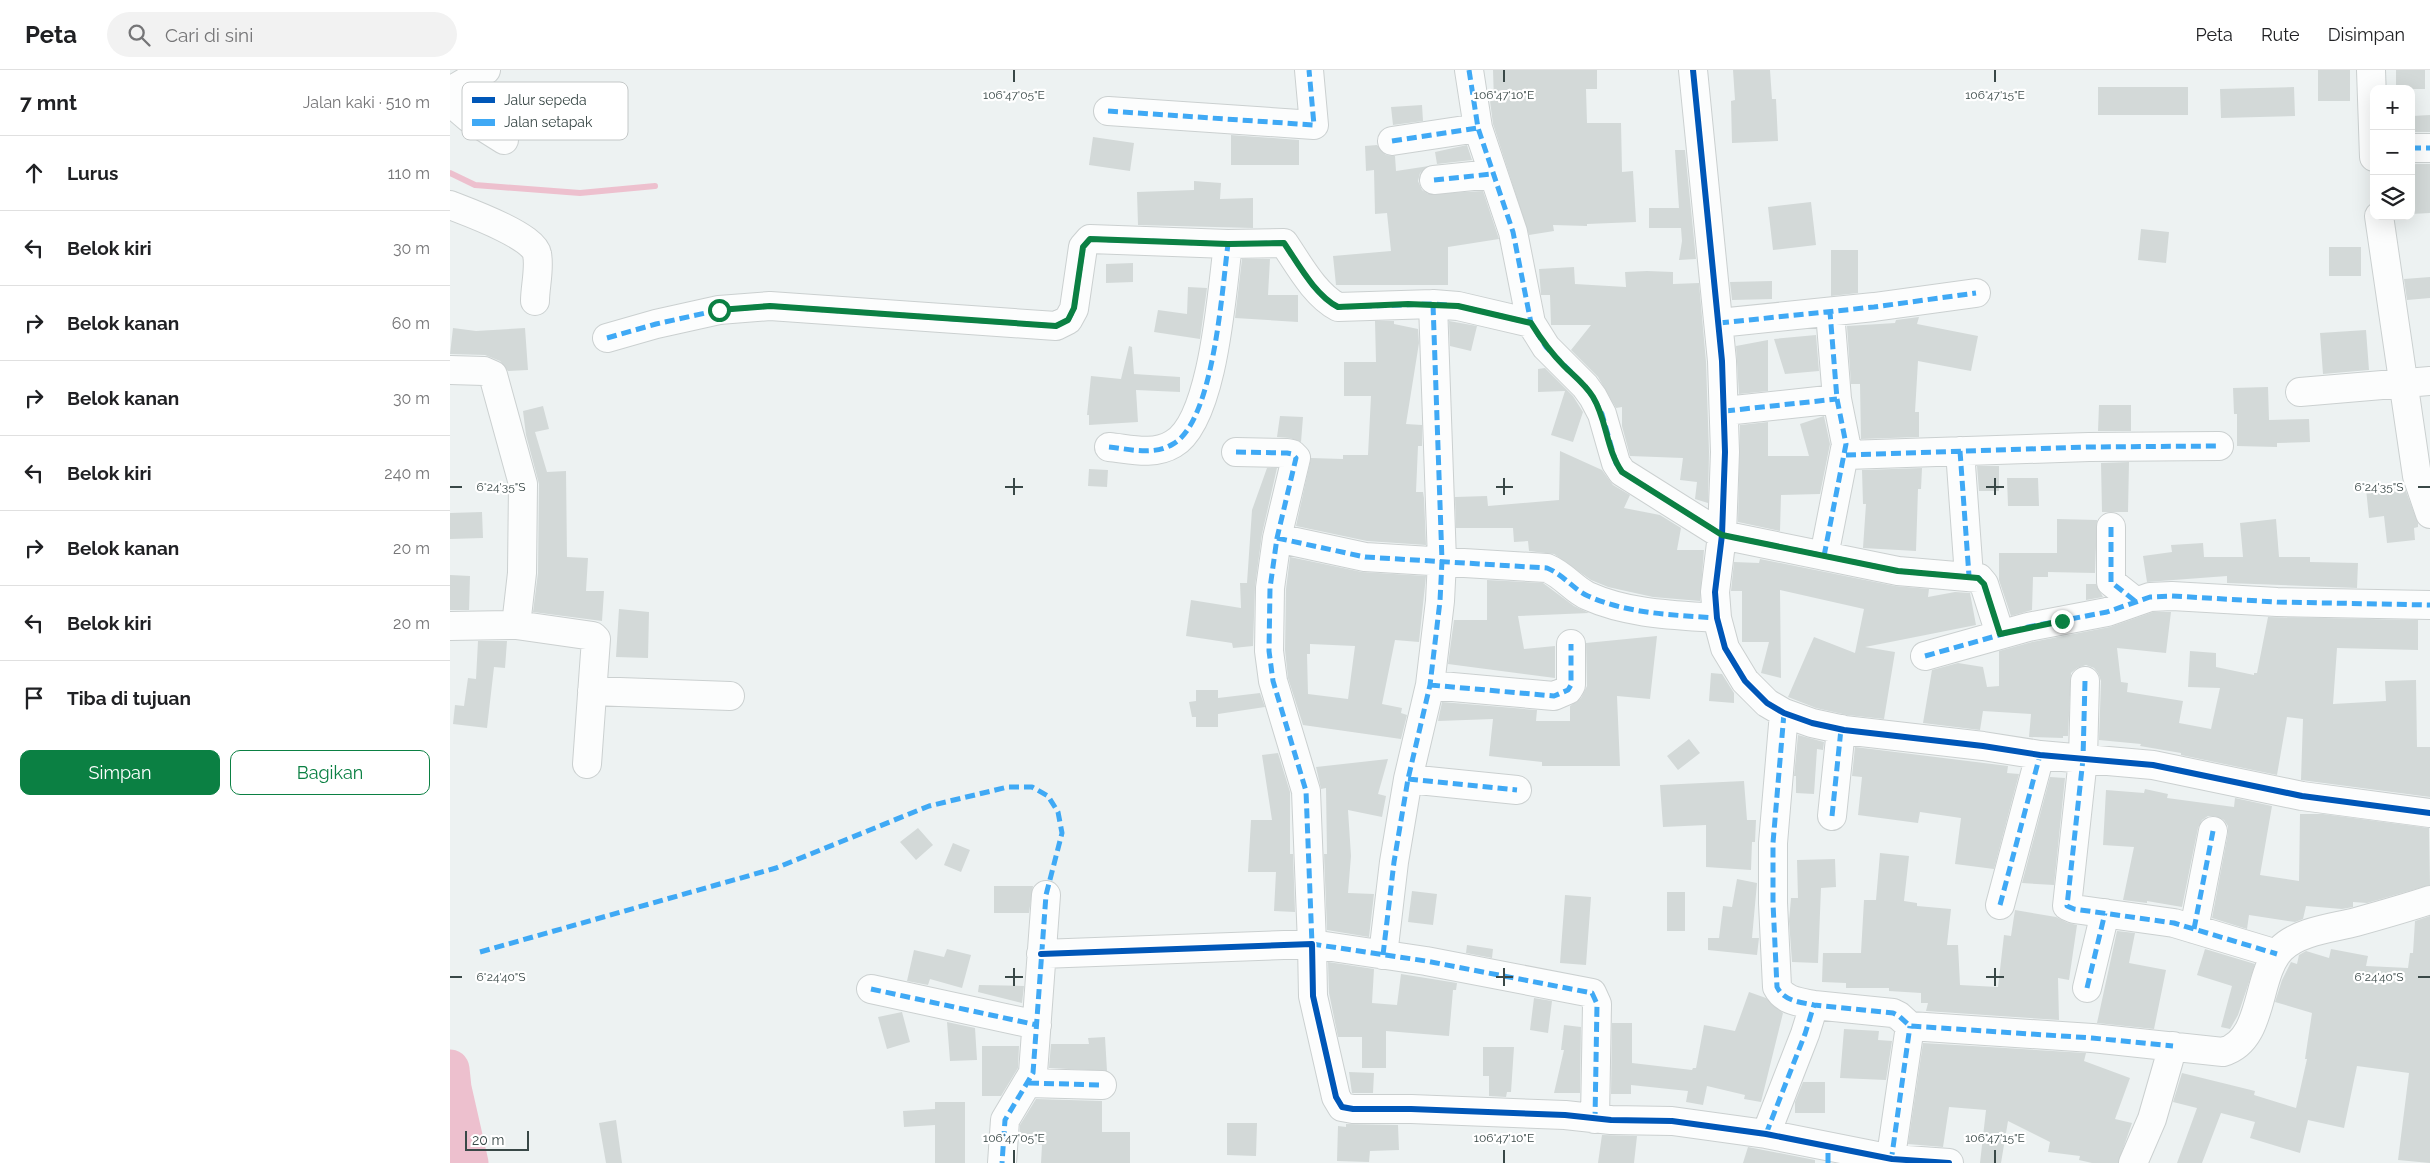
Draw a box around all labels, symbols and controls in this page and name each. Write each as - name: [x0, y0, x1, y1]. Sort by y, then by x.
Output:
- search box: [107, 12, 457, 57]
- text: Peta: [25, 20, 77, 49]
- icon: search: [125, 21, 153, 49]
- text: Cari di sini: [165, 24, 253, 46]
- text: Peta: [2196, 24, 2233, 45]
- text: Rute: [2261, 24, 2300, 45]
- text: Disimpan: [2328, 24, 2405, 45]
- legend: [462, 82, 628, 140]
- map controls: [2370, 85, 2415, 220]
- button: +: [2370, 85, 2415, 130]
- text: 106°47'05"E: [983, 88, 1045, 102]
- text: 106°47'10"E: [1474, 88, 1534, 102]
- text: 106°47'15"E: [1965, 88, 2025, 102]
- text: 7 mnt: [20, 90, 77, 115]
- text: Jalur sepeda: [504, 92, 587, 108]
- text: Jalan kaki · 510 m: [303, 93, 430, 112]
- text: Jalan setapak: [504, 114, 593, 130]
- button: −: [2370, 130, 2415, 175]
- icon: ahead: [20, 159, 48, 187]
- text: Lurus: [67, 162, 118, 184]
- text: 110 m: [388, 164, 430, 183]
- button: layers: [2370, 175, 2415, 220]
- icon: left: [20, 234, 48, 262]
- text: Belok kiri: [67, 237, 152, 259]
- text: 30 m: [393, 239, 430, 258]
- route start: [708, 299, 731, 322]
- icon: right: [20, 309, 48, 337]
- text: Belok kanan: [67, 312, 179, 334]
- text: 60 m: [392, 314, 430, 333]
- icon: right: [20, 384, 48, 412]
- text: Belok kanan: [67, 387, 179, 409]
- text: 30 m: [393, 389, 430, 408]
- icon: left: [20, 459, 48, 487]
- text: Belok kiri: [67, 462, 152, 484]
- text: 240 m: [384, 464, 430, 483]
- text: 6°24'35"S: [476, 480, 526, 494]
- text: 6°24'35"S: [2354, 480, 2404, 494]
- icon: right: [20, 534, 48, 562]
- text: Belok kanan: [67, 537, 179, 559]
- text: 20 m: [393, 539, 430, 558]
- icon: left: [20, 609, 48, 637]
- route end: [2051, 610, 2074, 633]
- text: Belok kiri: [67, 612, 152, 634]
- text: 20 m: [393, 614, 430, 633]
- icon: arrive: [20, 684, 48, 712]
- text: Tiba di tujuan: [67, 687, 191, 709]
- button: Simpan: [20, 750, 220, 795]
- button: Bagikan: [230, 750, 430, 795]
- text: 6°24'40"S: [476, 970, 526, 984]
- text: 6°24'40"S: [2354, 970, 2404, 984]
- scale bar: [465, 1128, 529, 1151]
- text: 106°47'05"E: [983, 1131, 1045, 1145]
- text: 106°47'10"E: [1474, 1131, 1534, 1145]
- text: 106°47'15"E: [1965, 1131, 2025, 1145]
- text: 20 m: [472, 1132, 504, 1148]

